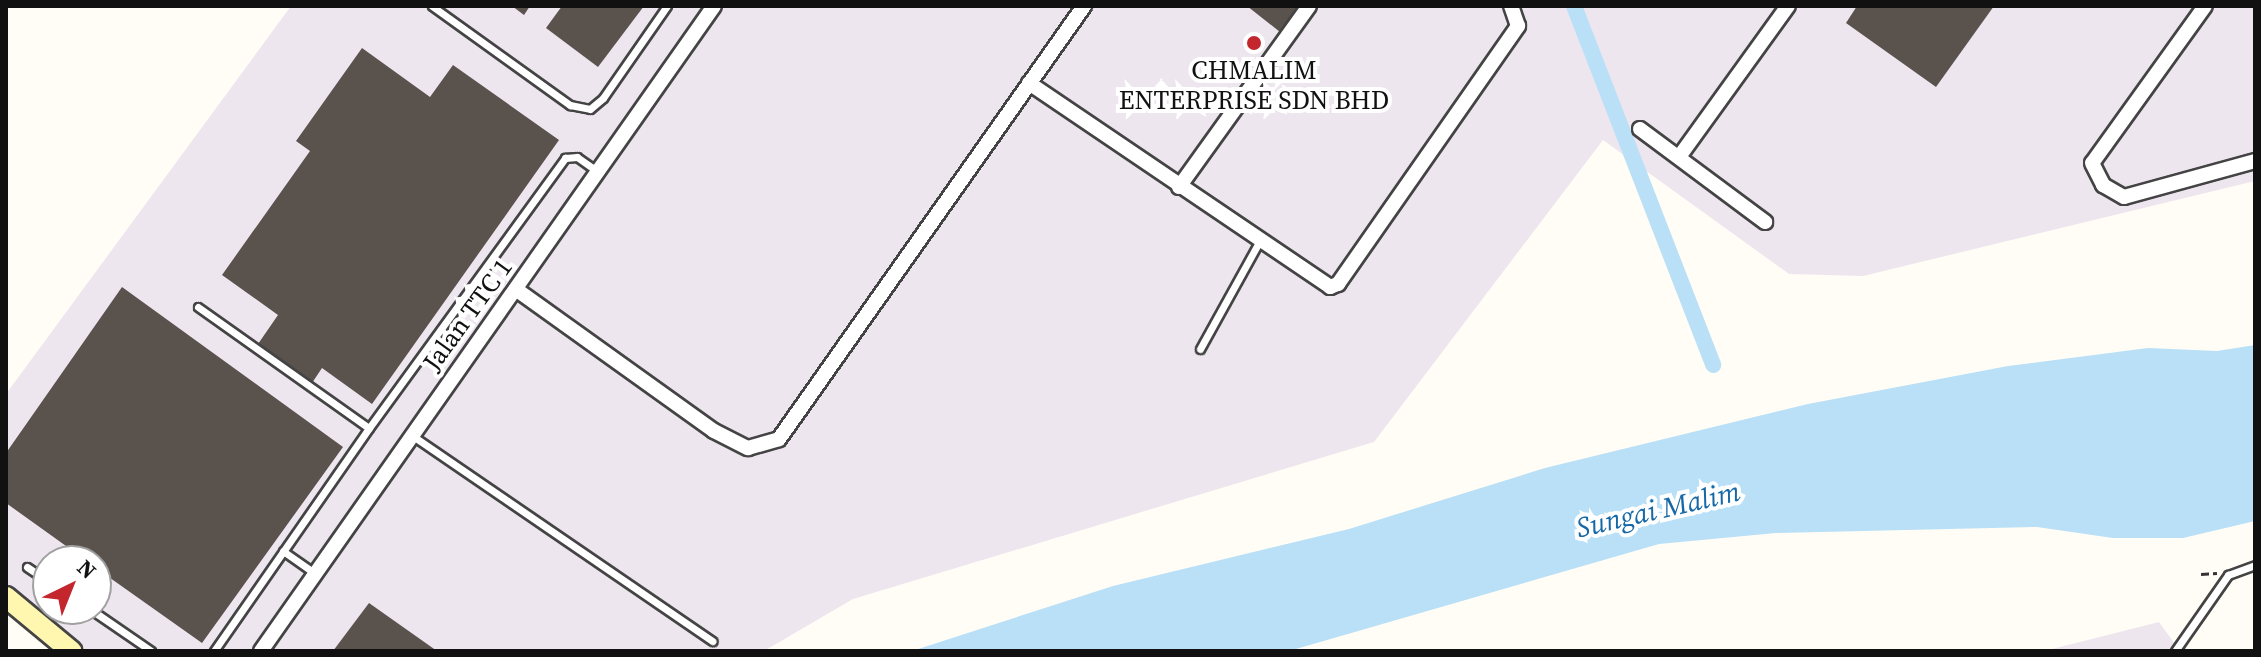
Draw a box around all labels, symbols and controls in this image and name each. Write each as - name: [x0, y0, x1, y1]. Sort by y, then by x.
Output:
- marker: CHMALIM ENTERPRISE SDN BHD: [1245, 34, 1263, 52]
- place label: CHMALIM ENTERPRISE SDN BHD: [1119, 55, 1389, 116]
- street label: Jalan TTC 1: [417, 253, 519, 377]
- water label: Sungai Malim: [1573, 474, 1743, 544]
- north arrow: [32, 545, 112, 625]
- text: N: [71, 552, 103, 585]

